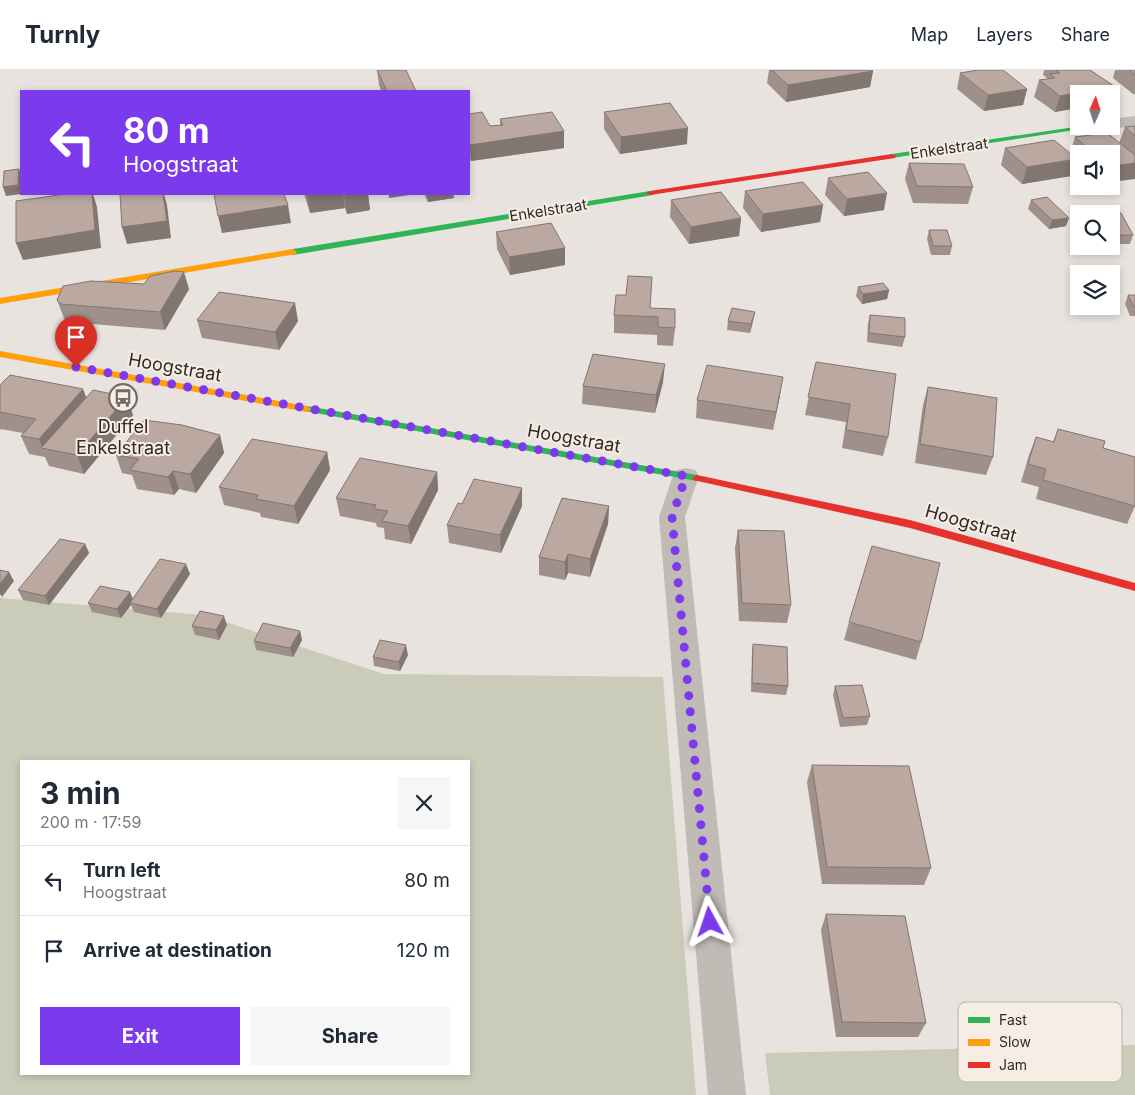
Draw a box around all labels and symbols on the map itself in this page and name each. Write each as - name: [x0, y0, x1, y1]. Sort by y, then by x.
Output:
- north arrow: [1070, 85, 1120, 135]
- street label: Enkelstraat: [909, 133, 989, 163]
- street label: Enkelstraat: [508, 194, 588, 226]
- pin: [55, 316, 97, 367]
- street label: Hoogstraat: [127, 348, 223, 386]
- bus stop icon: Duffel Enkelstraat: [108, 383, 138, 413]
- place label: Duffel Enkelstraat: [76, 416, 170, 458]
- street label: Hoogstraat: [526, 419, 622, 457]
- street label: Hoogstraat: [923, 500, 1019, 546]
- position arrow: [683, 895, 735, 947]
- legend: [958, 1002, 1122, 1082]
- text: Fast: [999, 1011, 1027, 1028]
- text: Slow: [999, 1033, 1031, 1050]
- text: Jam: [999, 1056, 1027, 1073]

